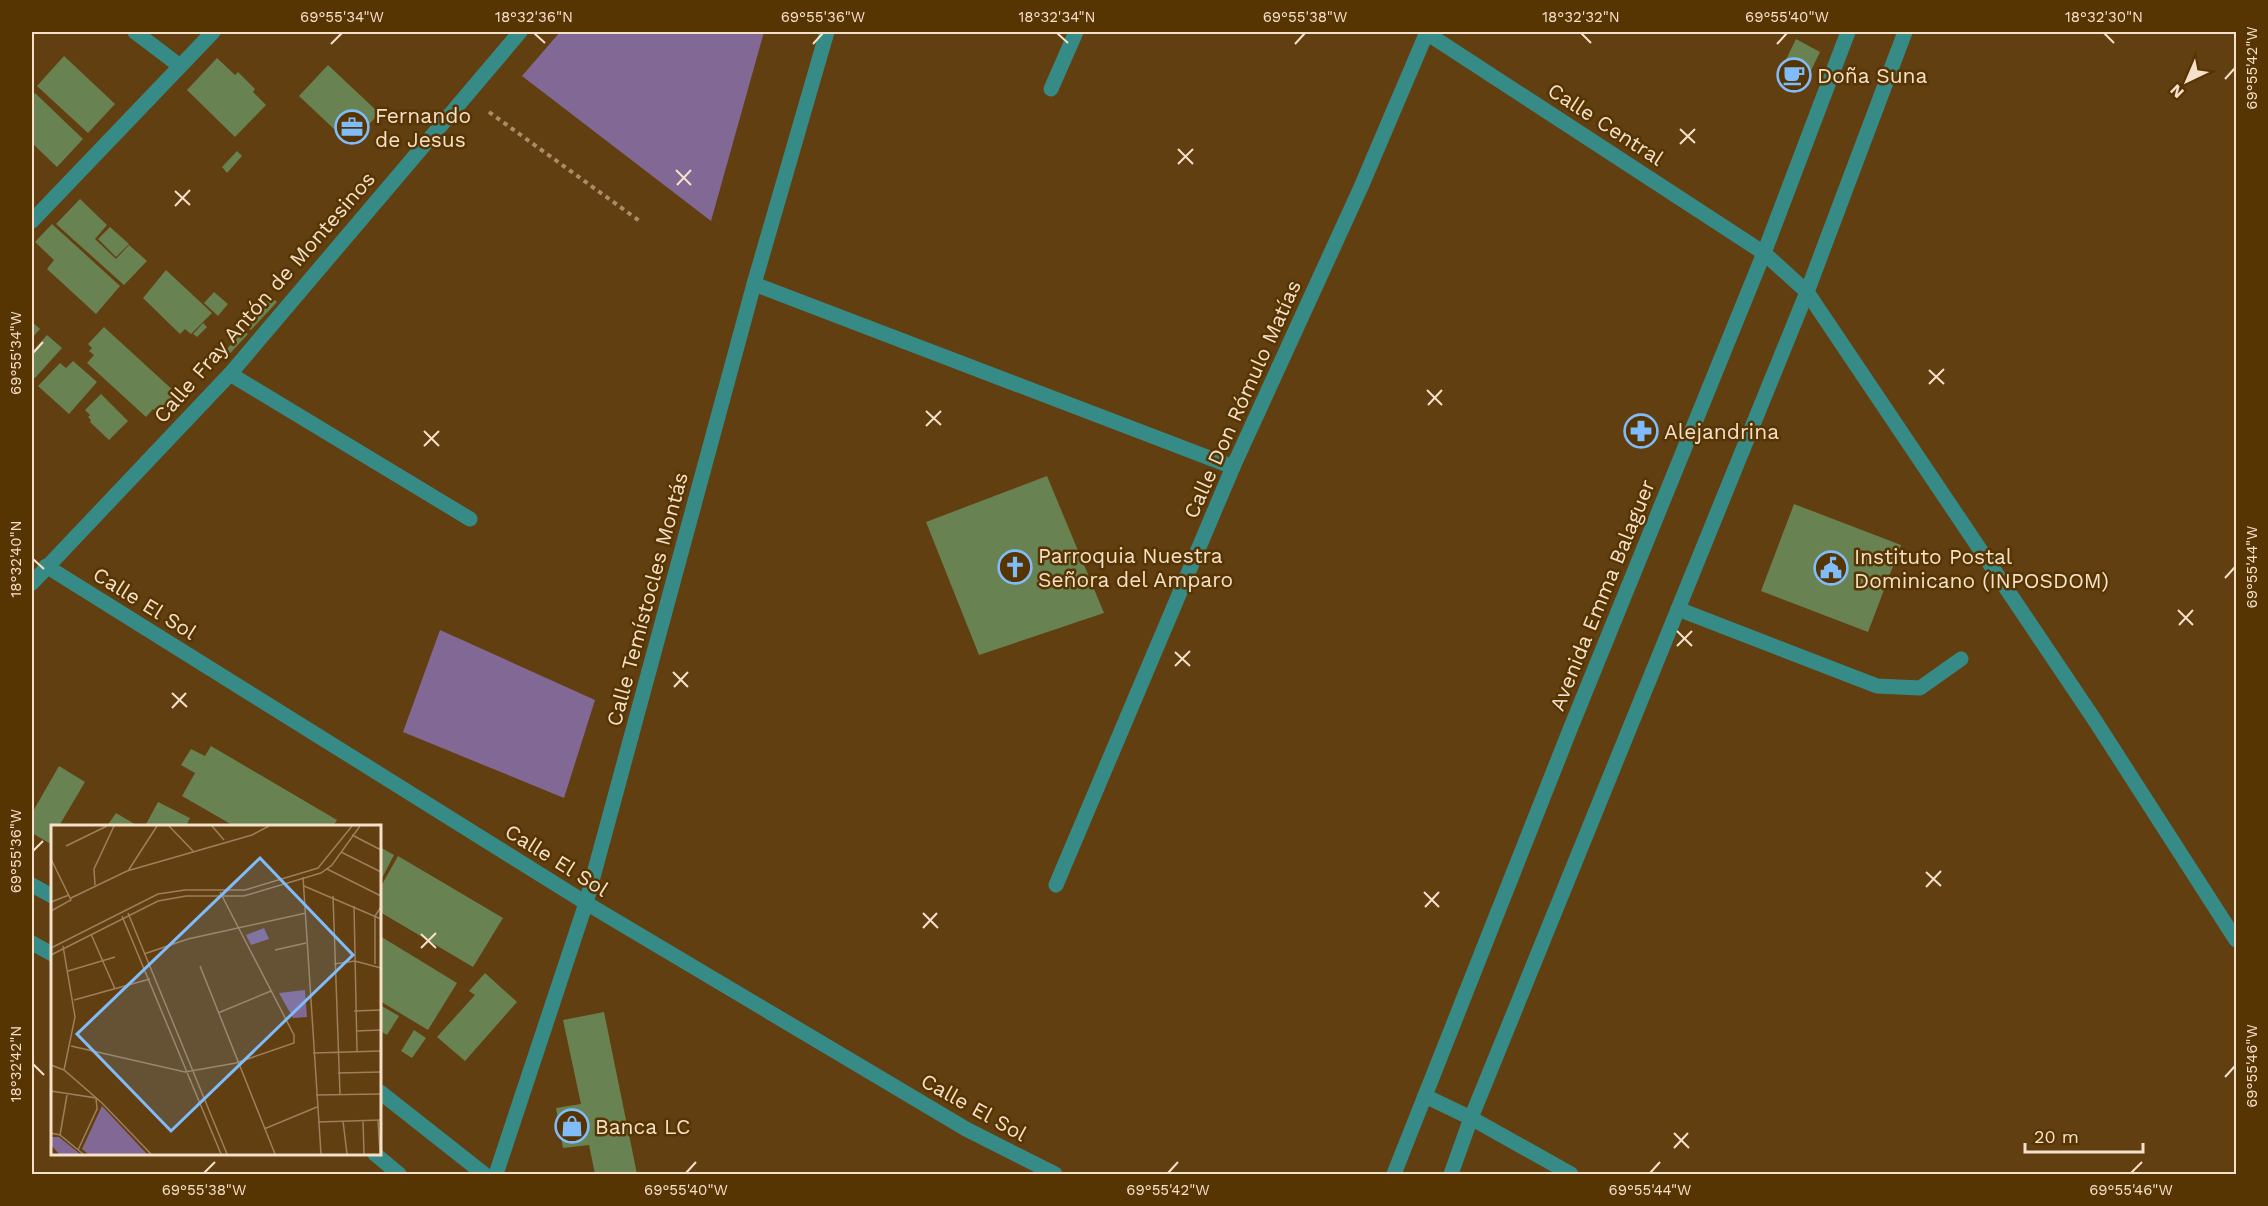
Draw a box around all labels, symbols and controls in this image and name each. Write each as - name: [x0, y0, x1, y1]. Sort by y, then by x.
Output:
- text: 69°55'34"W: [300, 8, 384, 26]
- text: 18°32'36"N: [495, 8, 573, 26]
- text: 69°55'36"W: [781, 8, 865, 26]
- text: 18°32'34"N: [1018, 8, 1096, 26]
- text: 69°55'38"W: [1263, 8, 1347, 26]
- text: 18°32'32"N: [1542, 8, 1620, 26]
- text: 69°55'40"W: [1745, 8, 1829, 26]
- text: 18°32'30"N: [2065, 8, 2143, 26]
- text: 69°55'42"W: [2243, 26, 2261, 110]
- north arrow: [2157, 51, 2217, 111]
- cafe icon: Doña Suna: [1776, 57, 1812, 93]
- place label: Doña Suna: [1817, 63, 1928, 88]
- street label: Calle Central: [1543, 77, 1669, 171]
- text: N: [2166, 80, 2188, 102]
- place label: Fernando de Jesus: [375, 103, 471, 152]
- office icon: Fernando de Jesus: [334, 109, 370, 145]
- street label: Calle Fray Antón de Montesinos: [148, 166, 380, 428]
- street label: Calle Don Rómulo Matías: [1178, 276, 1306, 522]
- text: 69°55'34"W: [7, 311, 25, 395]
- pharmacy icon: Alejandrina: [1623, 413, 1659, 449]
- place label: Alejandrina: [1664, 419, 1779, 444]
- street label: Calle Temístocles Montás: [601, 469, 693, 729]
- street label: Avenida Emma Balaguer: [1544, 475, 1660, 714]
- text: 18°32'40"N: [7, 520, 25, 598]
- text: 69°55'44"W: [2243, 526, 2261, 608]
- place label: Parroquia Nuestra Señora del Amparo: [1038, 543, 1233, 592]
- place label: Instituto Postal Dominicano (INPOSDOM): [1854, 544, 2109, 593]
- church icon: Parroquia Nuestra Señora del Amparo: [997, 549, 1033, 585]
- public building icon: Instituto Postal Dominicano (INPOSDOM): [1813, 550, 1849, 586]
- street label: Calle El Sol: [89, 561, 202, 645]
- text: 69°55'36"W: [7, 809, 25, 893]
- street label: Calle El Sol: [501, 818, 614, 902]
- inset map: [51, 825, 381, 1155]
- text: 69°55'46"W: [2243, 1024, 2261, 1108]
- text: 18°32'42"N: [7, 1026, 25, 1102]
- street label: Calle El Sol: [917, 1068, 1032, 1147]
- shop icon: Banca LC: [554, 1108, 590, 1144]
- place label: Banca LC: [595, 1114, 690, 1139]
- scale bar: [2025, 1116, 2144, 1154]
- text: 20 m: [2034, 1126, 2079, 1147]
- text: 69°55'38"W: [162, 1181, 246, 1199]
- text: 69°55'40"W: [644, 1181, 728, 1199]
- text: 69°55'42"W: [1126, 1181, 1210, 1199]
- text: 69°55'44"W: [1609, 1181, 1691, 1199]
- text: 69°55'46"W: [2089, 1181, 2173, 1199]

